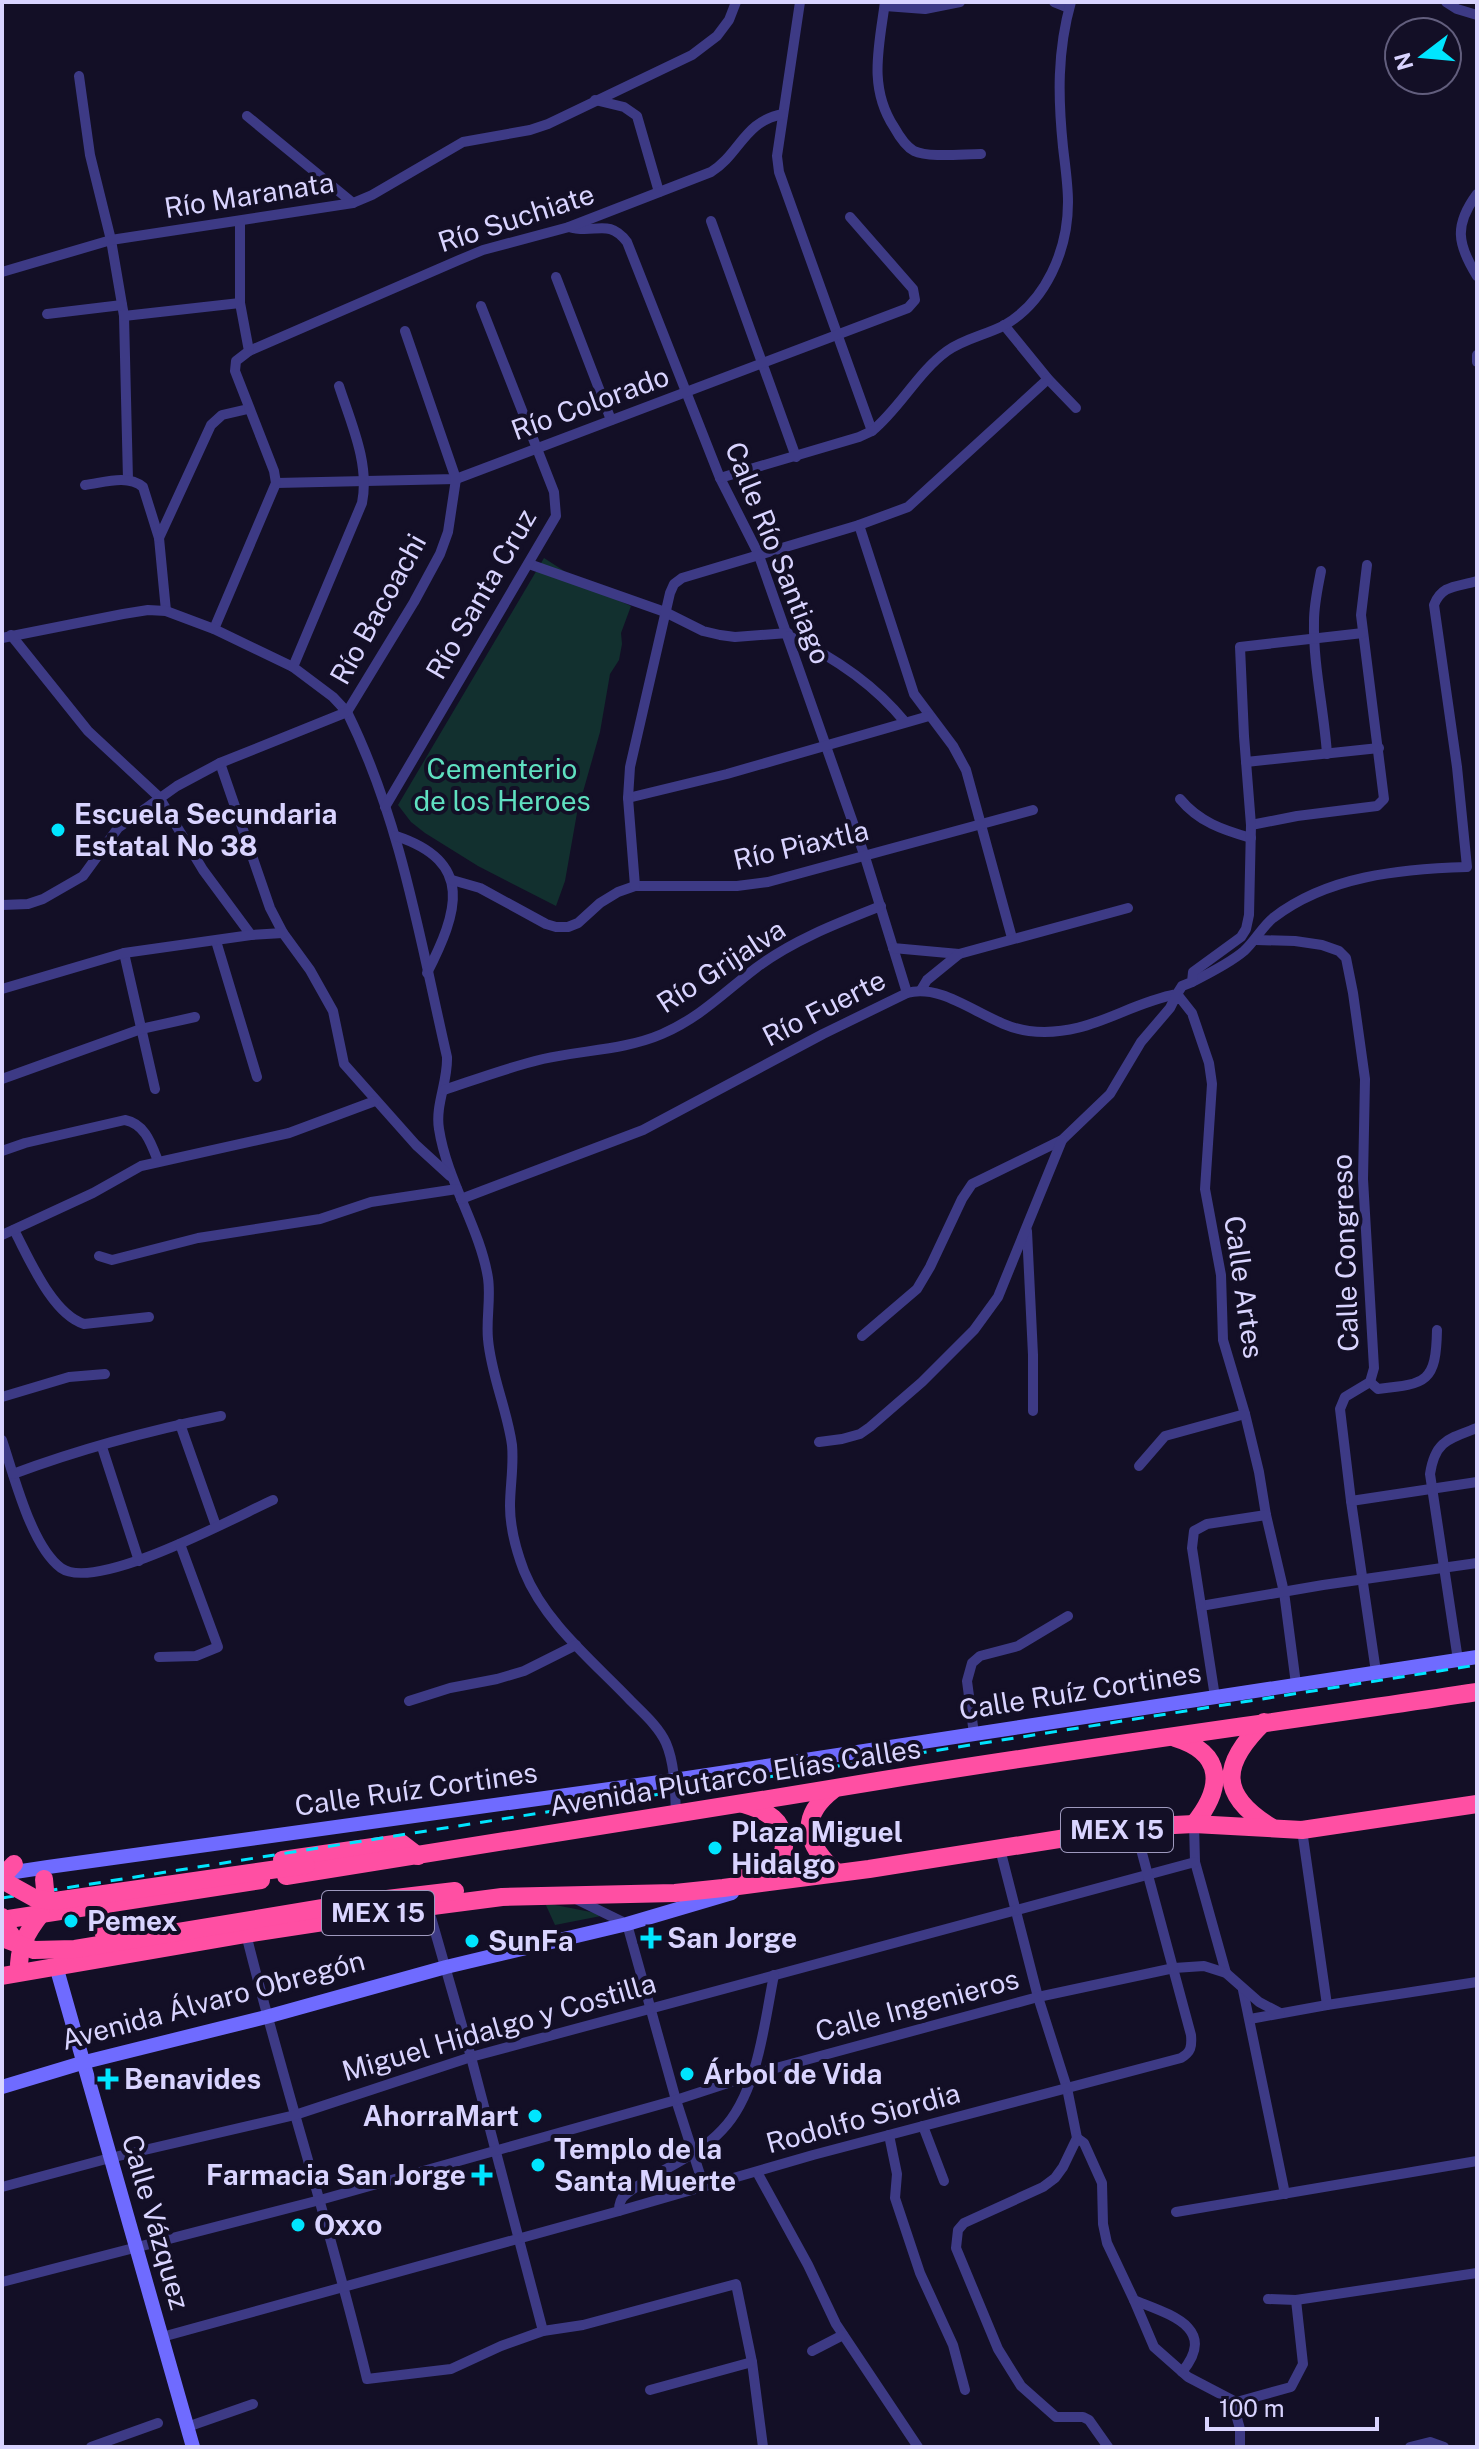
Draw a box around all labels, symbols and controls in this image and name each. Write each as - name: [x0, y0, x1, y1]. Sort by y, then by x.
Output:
- north arrow: [1383, 16, 1463, 96]
- text: N: [1389, 50, 1419, 73]
- street label: Río Maranata: [162, 165, 336, 224]
- street label: Río Suchiate: [434, 177, 598, 258]
- street label: Río Colorado: [507, 359, 673, 446]
- street label: Calle Río Santiago: [719, 437, 838, 669]
- street label: Río Santa Cruz: [419, 503, 543, 685]
- street label: Río Bacoachi: [323, 528, 432, 690]
- park label: Cementerio de los Heroes: [413, 752, 591, 817]
- place label: Escuela Secundaria Estatal No 38: [74, 797, 337, 862]
- street label: Río Piaxtla: [730, 813, 872, 876]
- marker: Escuela Secundaria Estatal No 38: [49, 821, 67, 839]
- street label: Río Grijalva: [650, 912, 791, 1019]
- street label: Río Fuerte: [757, 963, 891, 1053]
- street label: Calle Congreso: [1325, 1153, 1364, 1353]
- street label: Calle Artes: [1218, 1213, 1271, 1360]
- street label: Calle Ruíz Cortines: [956, 1655, 1203, 1726]
- street label: Avenida Plutarco Elías Calles: [547, 1731, 923, 1822]
- street label: Calle Ruíz Cortines: [292, 1755, 539, 1822]
- road number: MEX 15: [1061, 1808, 1173, 1852]
- place label: Plaza Miguel Hidalgo: [731, 1815, 903, 1880]
- marker: Plaza Miguel Hidalgo: [706, 1839, 724, 1857]
- road number: MEX 15: [322, 1891, 434, 1935]
- place label: Pemex: [87, 1904, 177, 1937]
- marker: Pemex: [62, 1912, 80, 1930]
- place label: San Jorge: [667, 1921, 797, 1954]
- place label: SunFa: [488, 1924, 574, 1957]
- marker: San Jorge: [642, 1929, 660, 1947]
- marker: SunFa: [463, 1932, 481, 1950]
- street label: Avenida Álvaro Obregón: [58, 1943, 368, 2056]
- street label: Calle Ingenieros: [811, 1961, 1022, 2048]
- street label: Miguel Hidalgo y Costilla: [338, 1966, 660, 2087]
- place label: Árbol de Vida: [703, 2057, 882, 2090]
- place label: Benavides: [124, 2062, 261, 2095]
- marker: Árbol de Vida: [678, 2065, 696, 2083]
- marker: Benavides: [99, 2070, 117, 2088]
- street label: Rodolfo Siordia: [762, 2076, 964, 2159]
- place label: AhorraMart: [363, 2099, 519, 2132]
- marker: AhorraMart: [526, 2107, 544, 2125]
- street label: Calle Vázquez: [116, 2131, 197, 2313]
- place label: Templo de la Santa Muerte: [554, 2132, 736, 2197]
- marker: Templo de la Santa Muerte: [529, 2156, 547, 2174]
- place label: Farmacia San Jorge: [206, 2158, 466, 2191]
- marker: Farmacia San Jorge: [473, 2166, 491, 2184]
- place label: Oxxo: [314, 2208, 382, 2241]
- marker: Oxxo: [289, 2216, 307, 2234]
- scale bar: [1207, 2381, 1377, 2431]
- text: 100 m: [1219, 2394, 1285, 2422]

